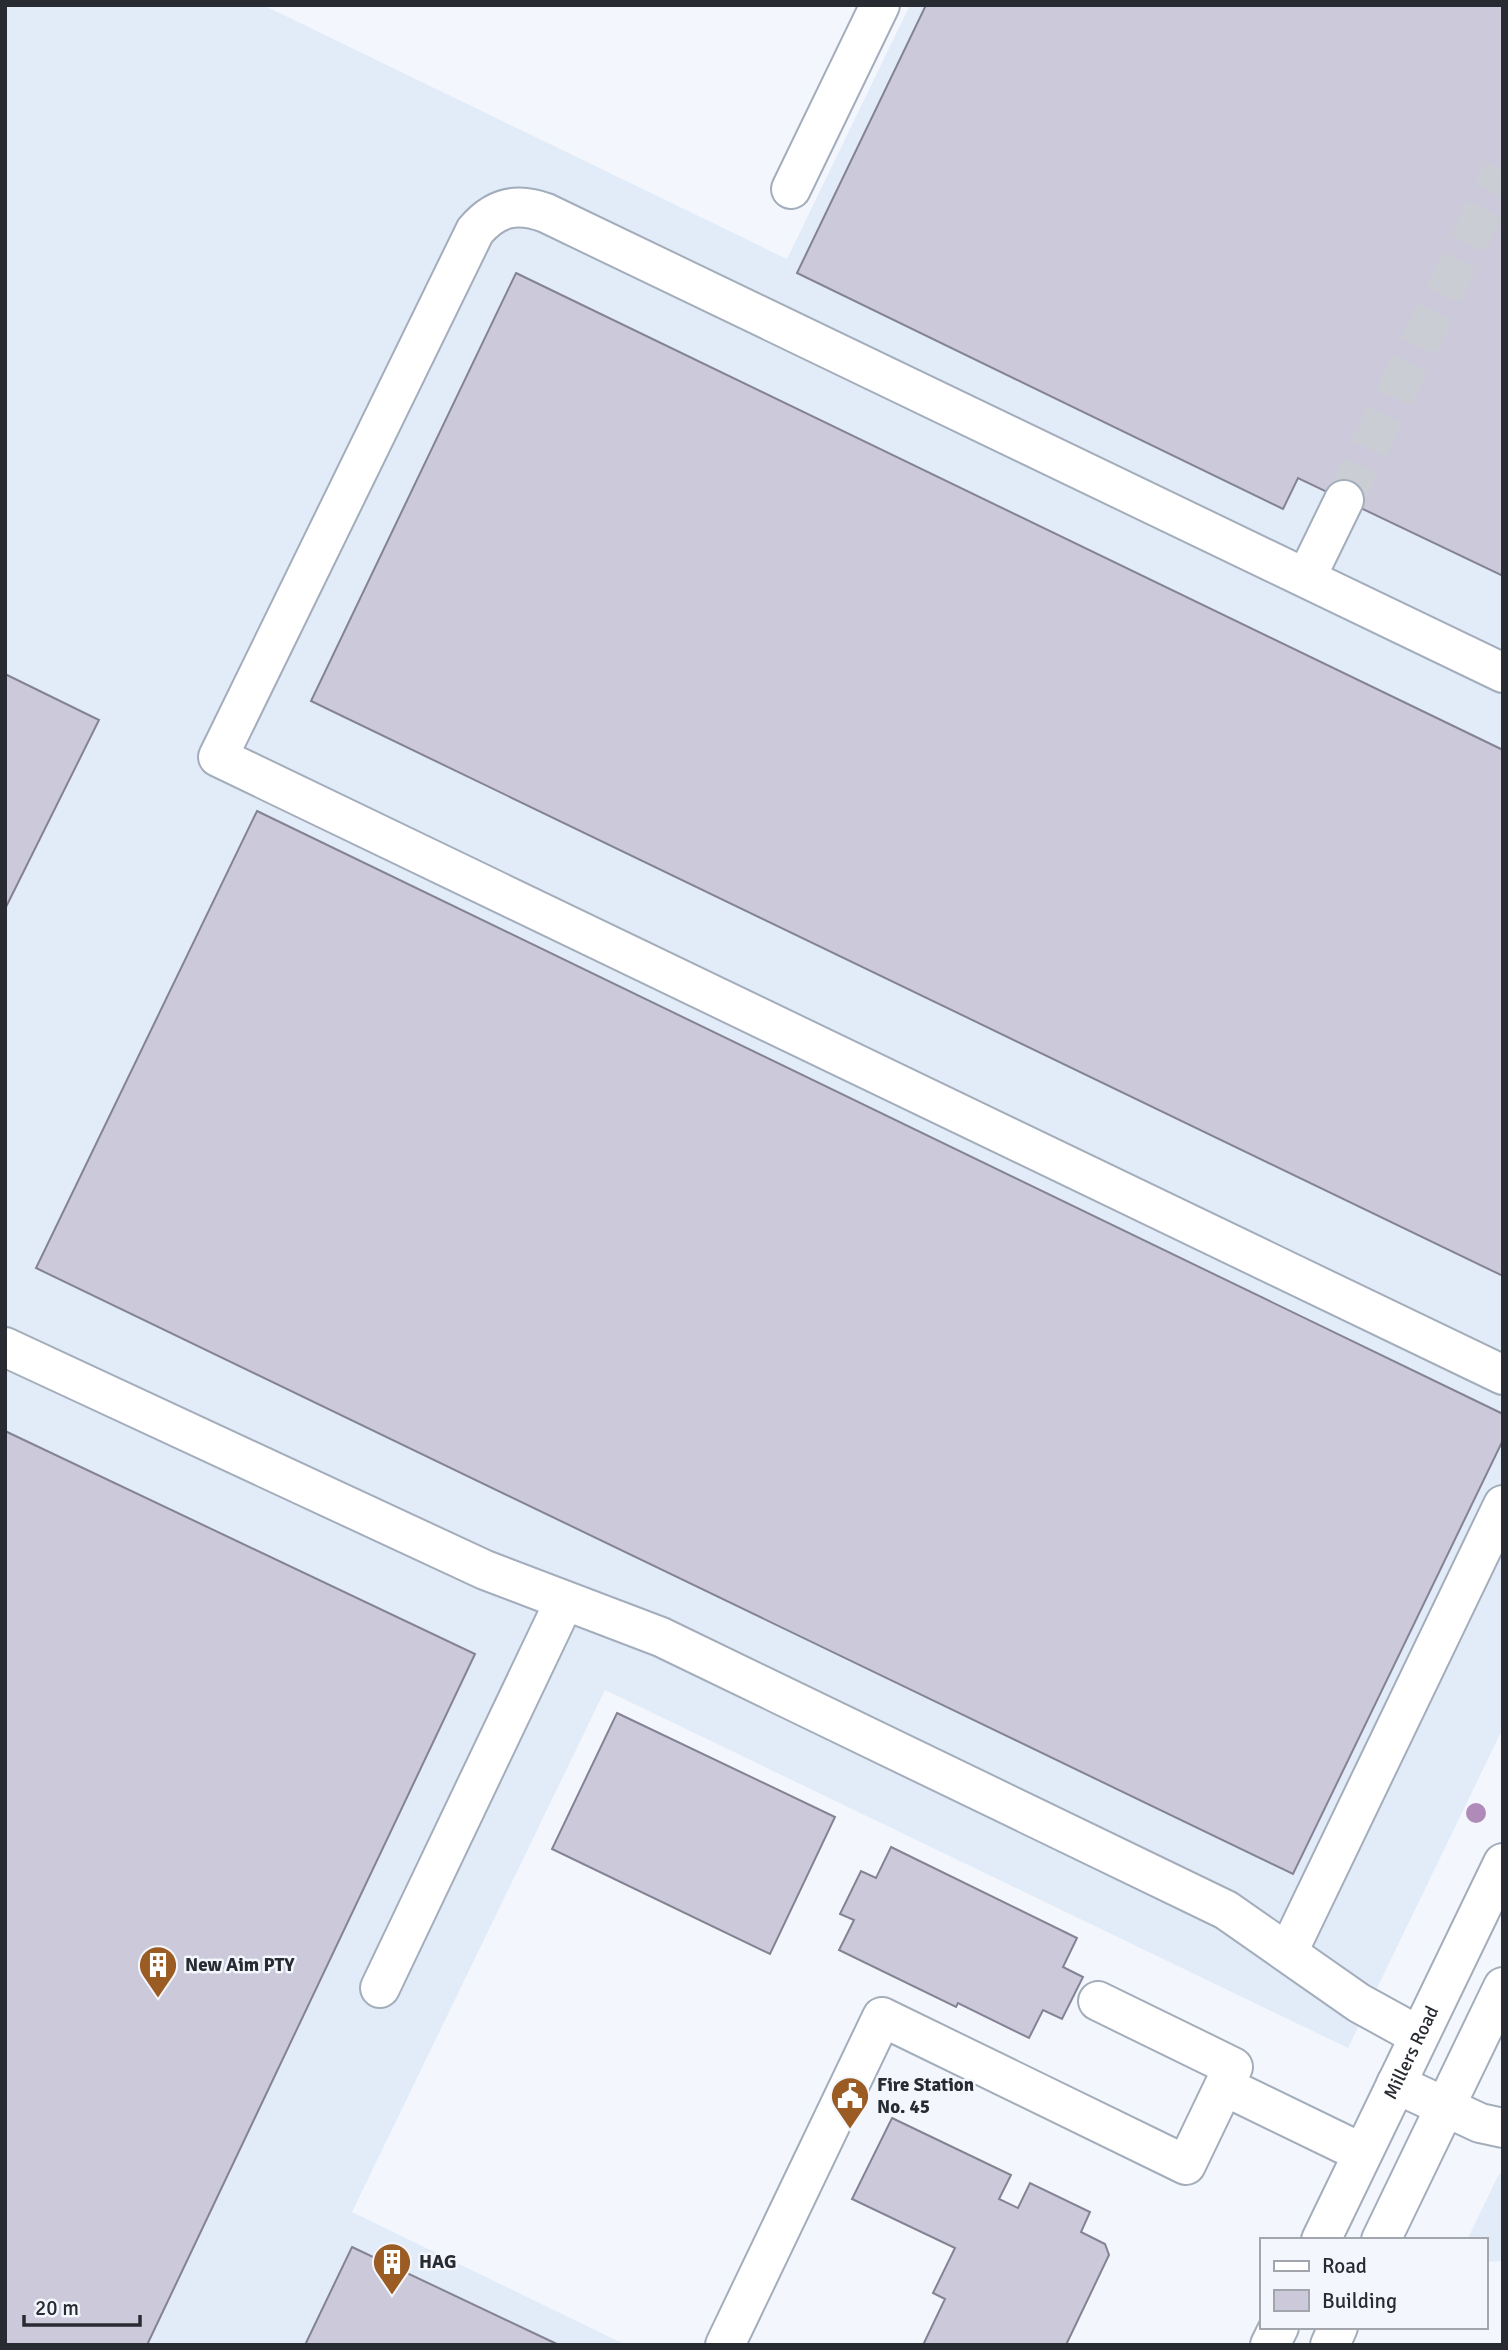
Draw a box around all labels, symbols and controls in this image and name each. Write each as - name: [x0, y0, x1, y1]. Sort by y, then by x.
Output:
- building icon: New Aim PTY: [137, 1944, 179, 1999]
- place label: New Aim PTY: [185, 1953, 295, 1977]
- street label: Millers Road: [1379, 2002, 1444, 2103]
- place label: Fire Station No. 45: [877, 2073, 974, 2119]
- public building icon: Fire Station No. 45: [829, 2075, 871, 2130]
- legend: [1260, 2238, 1487, 2329]
- building icon: HAG: [371, 2241, 413, 2296]
- place label: HAG: [419, 2250, 456, 2274]
- text: Road: [1322, 2253, 1367, 2279]
- scale bar: [24, 2284, 140, 2328]
- text: Building: [1322, 2288, 1397, 2314]
- text: 20 m: [35, 2295, 79, 2321]

